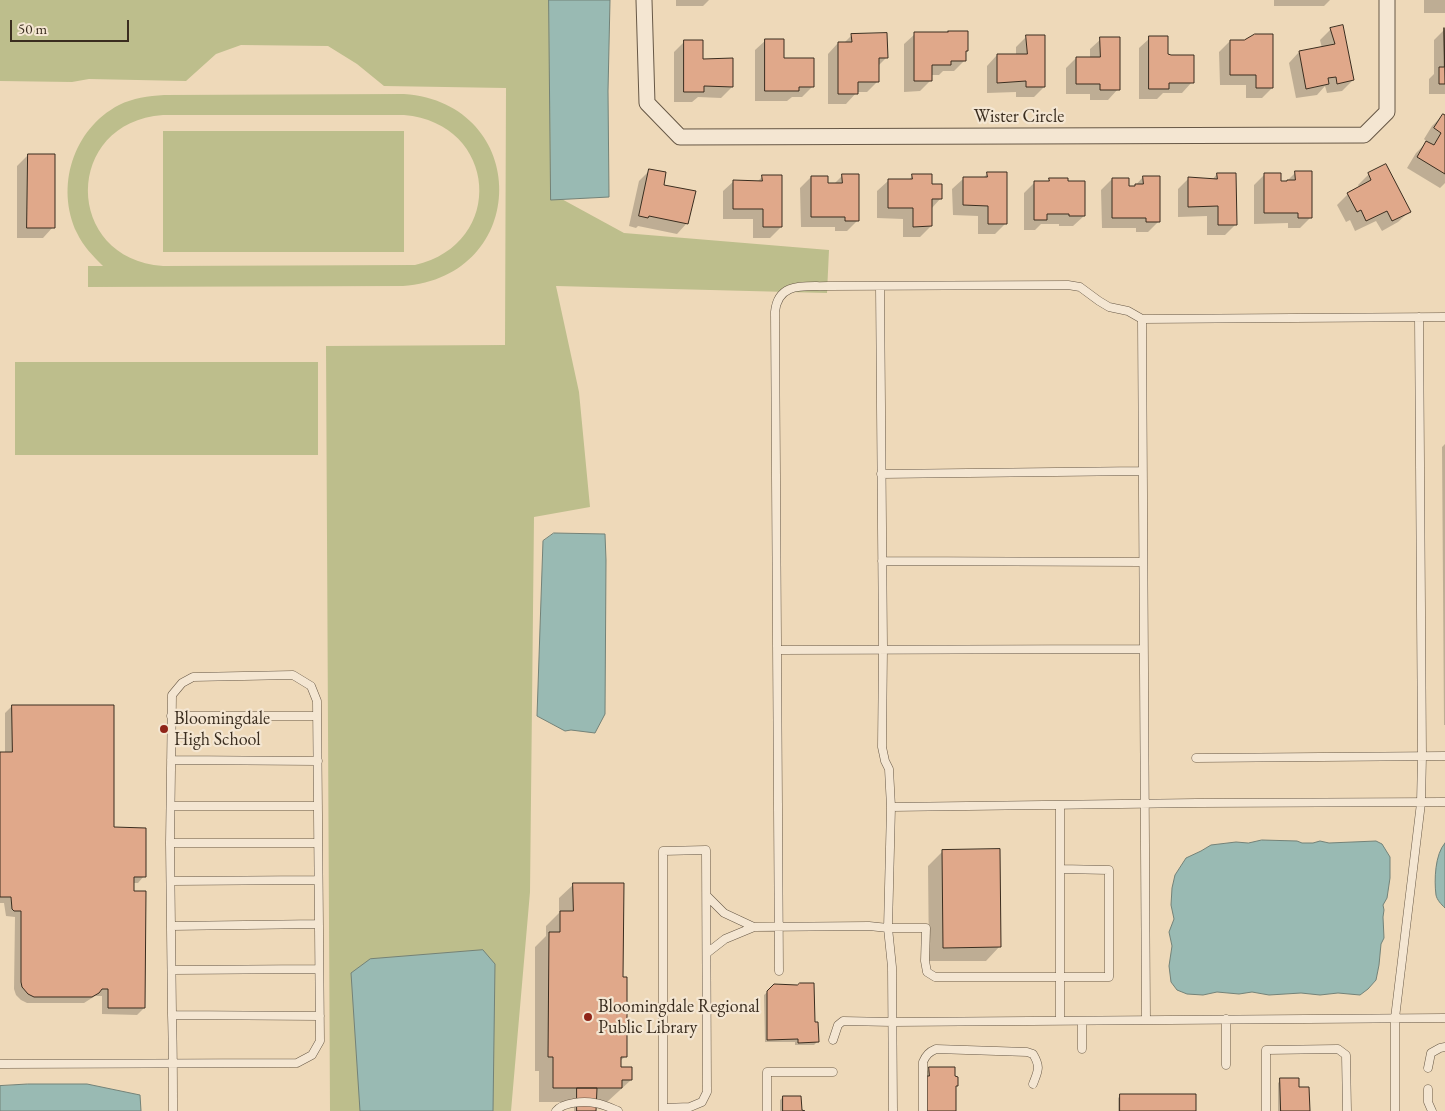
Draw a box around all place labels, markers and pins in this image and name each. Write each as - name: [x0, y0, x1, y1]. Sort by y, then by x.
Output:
- place label: Bloomingdale High School: [174, 708, 270, 751]
- marker: Bloomingdale High School: [158, 723, 170, 735]
- place label: Bloomingdale Regional Public Library: [598, 996, 760, 1038]
- marker: Bloomingdale Regional Public Library: [582, 1011, 594, 1023]

